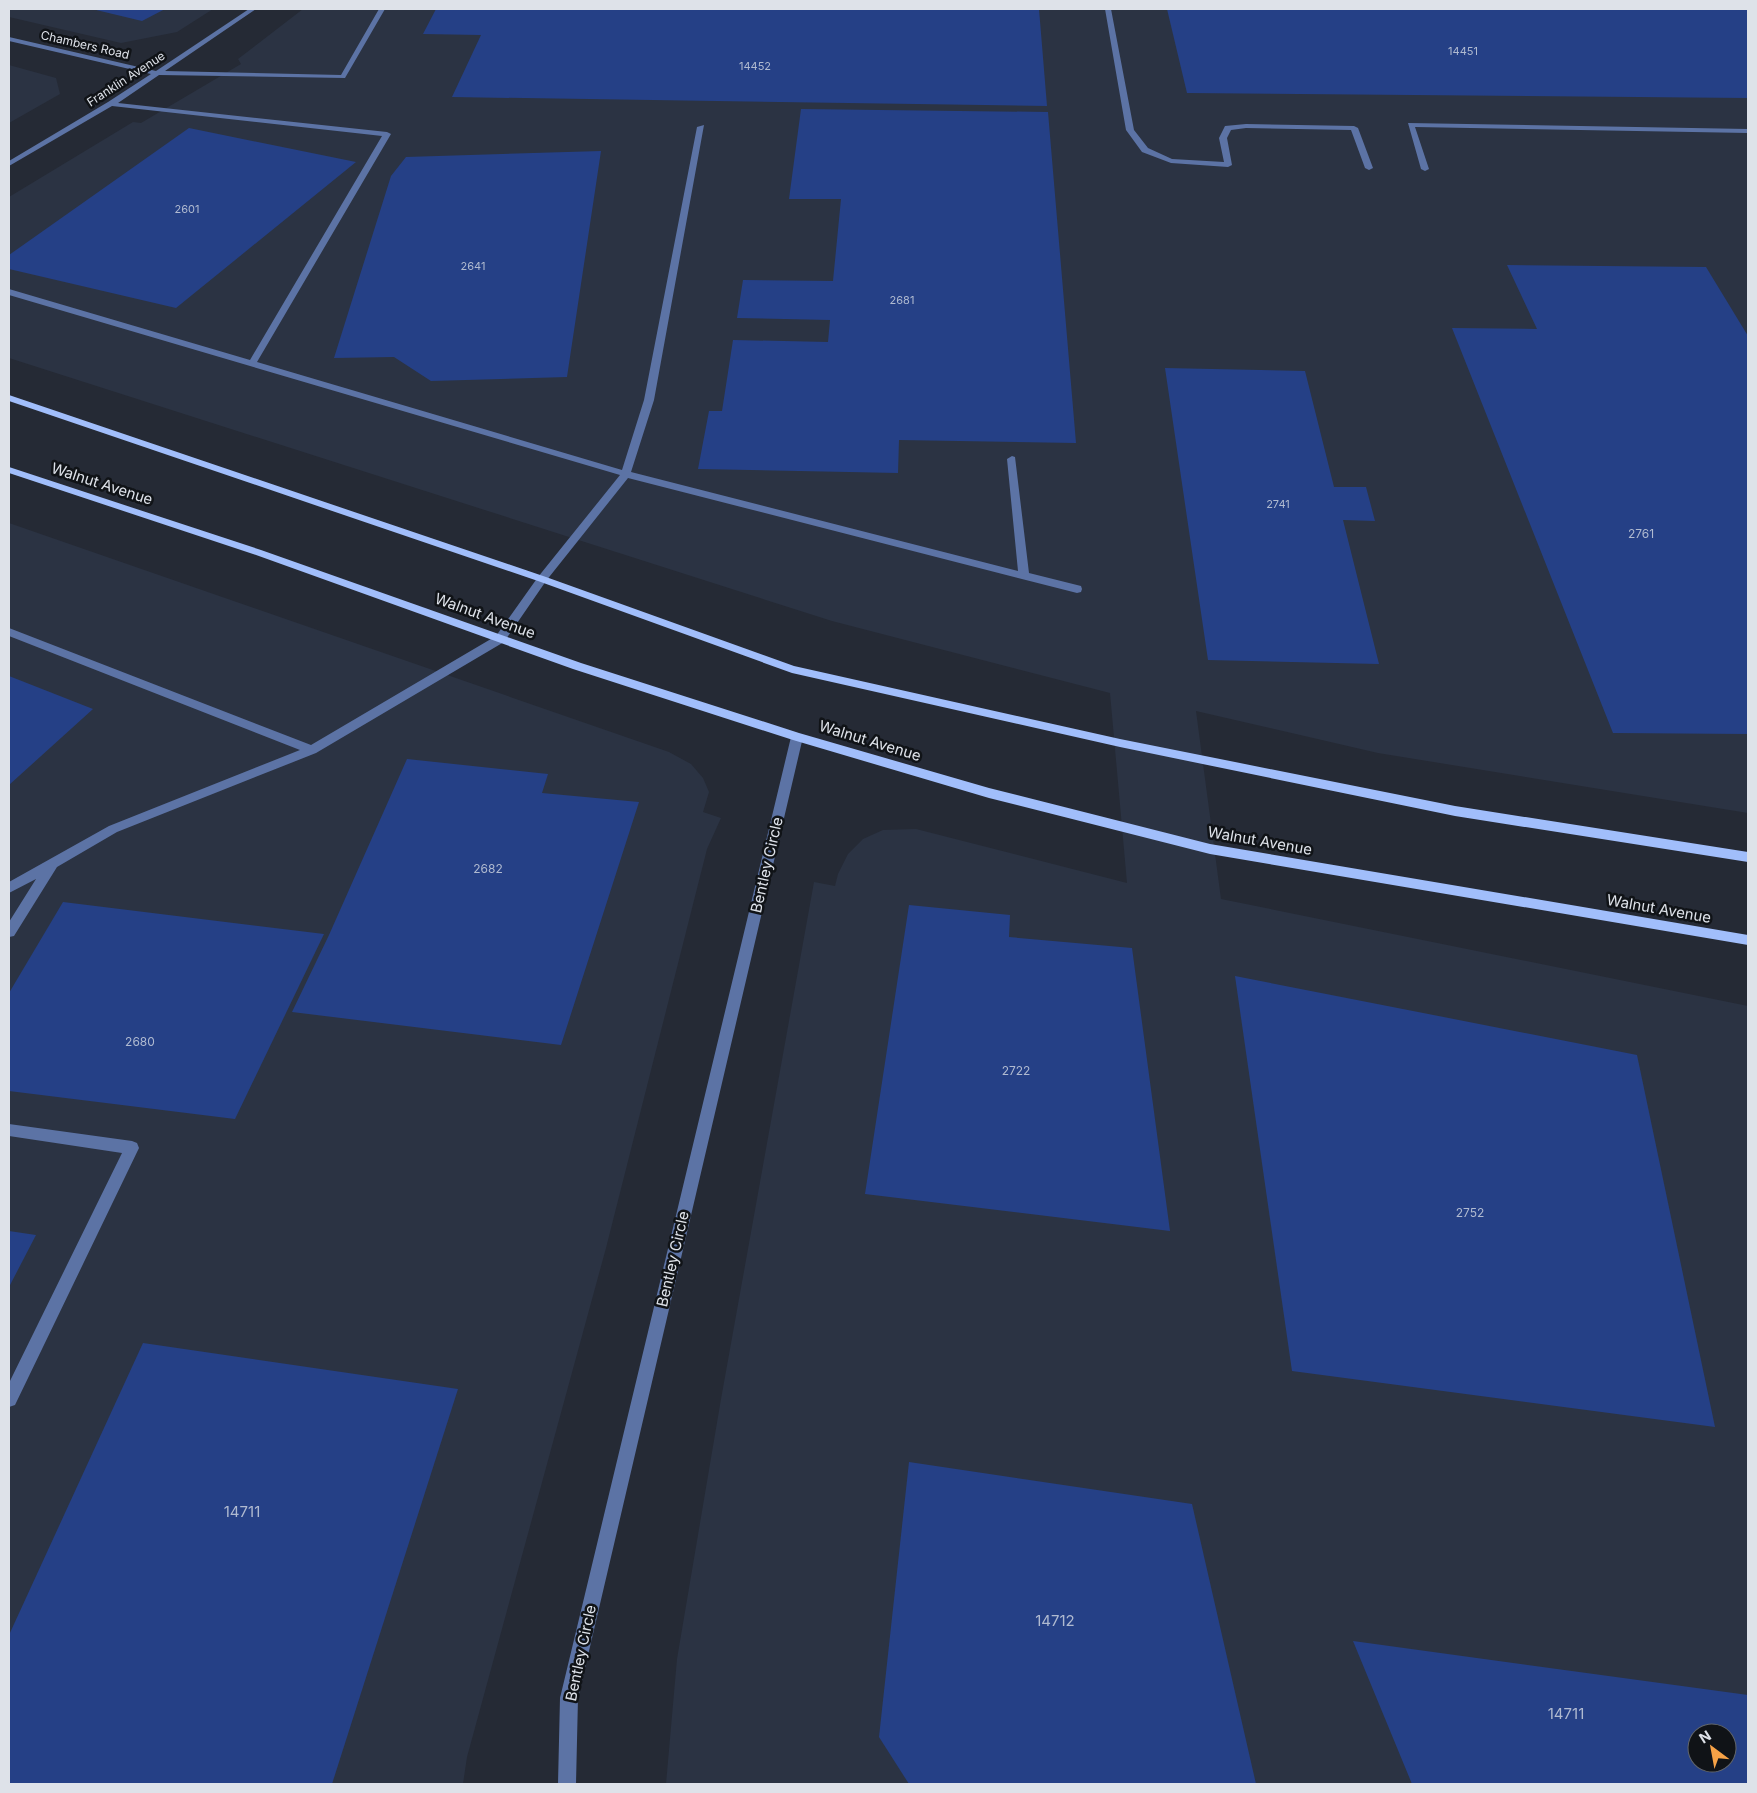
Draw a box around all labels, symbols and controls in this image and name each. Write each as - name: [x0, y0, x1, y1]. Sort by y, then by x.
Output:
- street label: Chambers Road: [39, 27, 131, 62]
- house number: 14451: [1448, 44, 1478, 58]
- street label: Franklin Avenue: [84, 48, 168, 109]
- house number: 14452: [739, 59, 771, 73]
- house number: 2601: [175, 202, 199, 216]
- house number: 2641: [461, 259, 485, 273]
- house number: 2681: [890, 293, 914, 307]
- street label: Walnut Avenue: [49, 458, 155, 509]
- house number: 2741: [1266, 497, 1290, 511]
- house number: 2761: [1628, 526, 1654, 541]
- street label: Walnut Avenue: [432, 589, 538, 643]
- street label: Walnut Avenue: [817, 716, 923, 765]
- street label: Bentley Circle: [746, 815, 787, 915]
- street label: Walnut Avenue: [1206, 822, 1314, 859]
- house number: 2682: [473, 861, 503, 876]
- street label: Walnut Avenue: [1605, 890, 1713, 927]
- house number: 2680: [125, 1034, 155, 1049]
- house number: 2722: [1002, 1063, 1030, 1078]
- house number: 2752: [1456, 1205, 1484, 1220]
- street label: Bentley Circle: [652, 1209, 693, 1309]
- house number: 14711: [224, 1502, 260, 1521]
- street label: Bentley Circle: [561, 1603, 600, 1703]
- house number: 14712: [1035, 1611, 1075, 1630]
- house number: 14711: [1548, 1704, 1584, 1723]
- north arrow: [1687, 1723, 1737, 1773]
- text: N: [1696, 1727, 1714, 1747]

